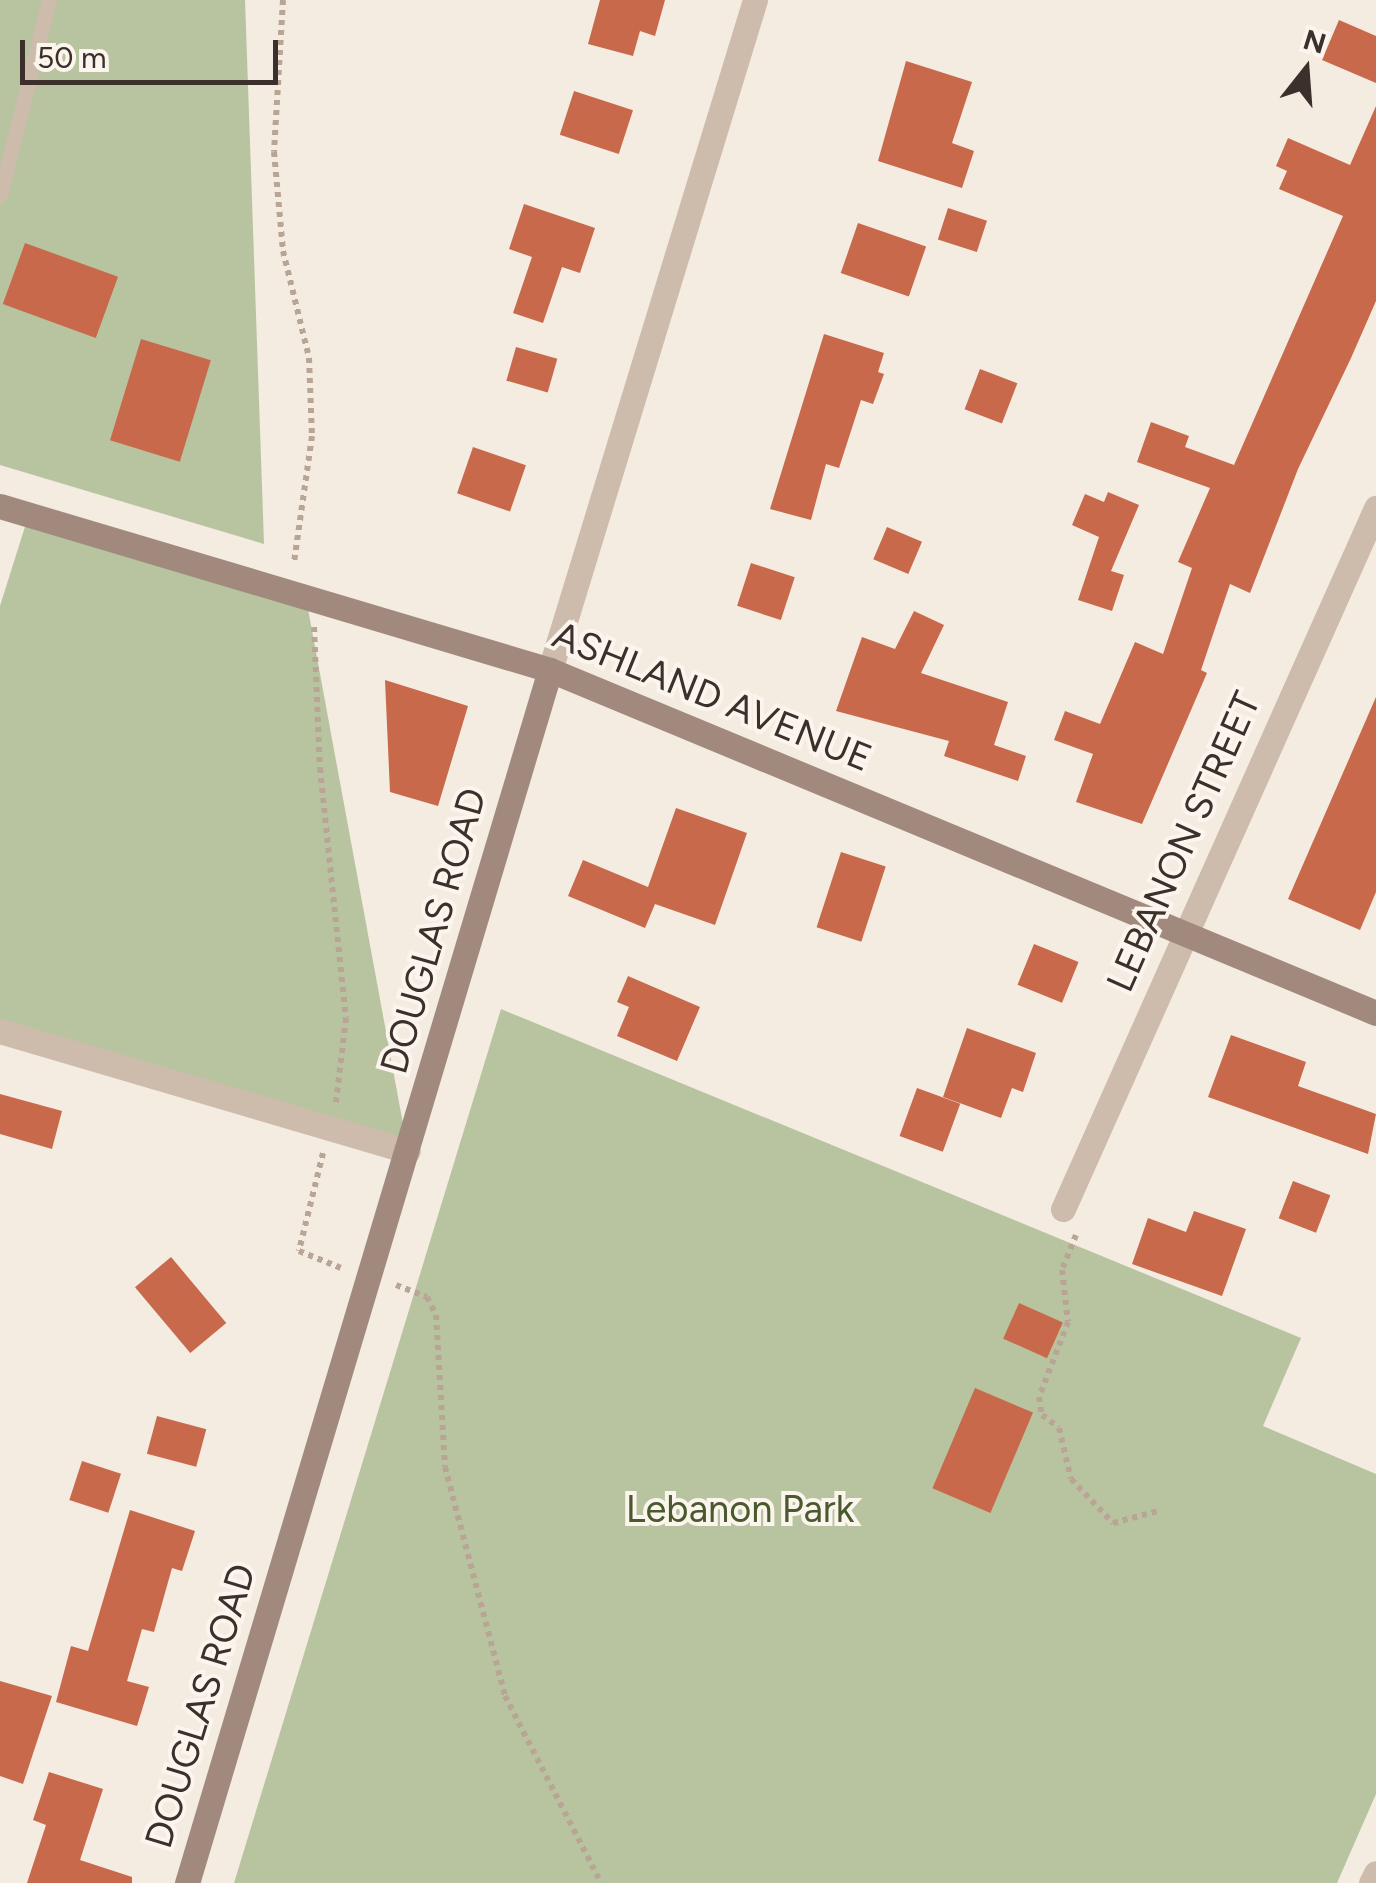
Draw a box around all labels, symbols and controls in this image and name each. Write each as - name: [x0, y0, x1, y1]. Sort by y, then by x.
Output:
- scale bar: [25, 20, 282, 82]
- north arrow: [1256, 20, 1356, 120]
- text: N: [1299, 22, 1330, 61]
- text: 50 m: [37, 39, 106, 76]
- street label: ASHLAND AVENUE: [546, 612, 878, 782]
- street label: LEBANON STREET: [1097, 685, 1271, 999]
- street label: DOUGLAS ROAD: [371, 783, 497, 1079]
- park label: Lebanon Park: [626, 1487, 854, 1533]
- street label: DOUGLAS ROAD: [136, 1558, 266, 1854]

